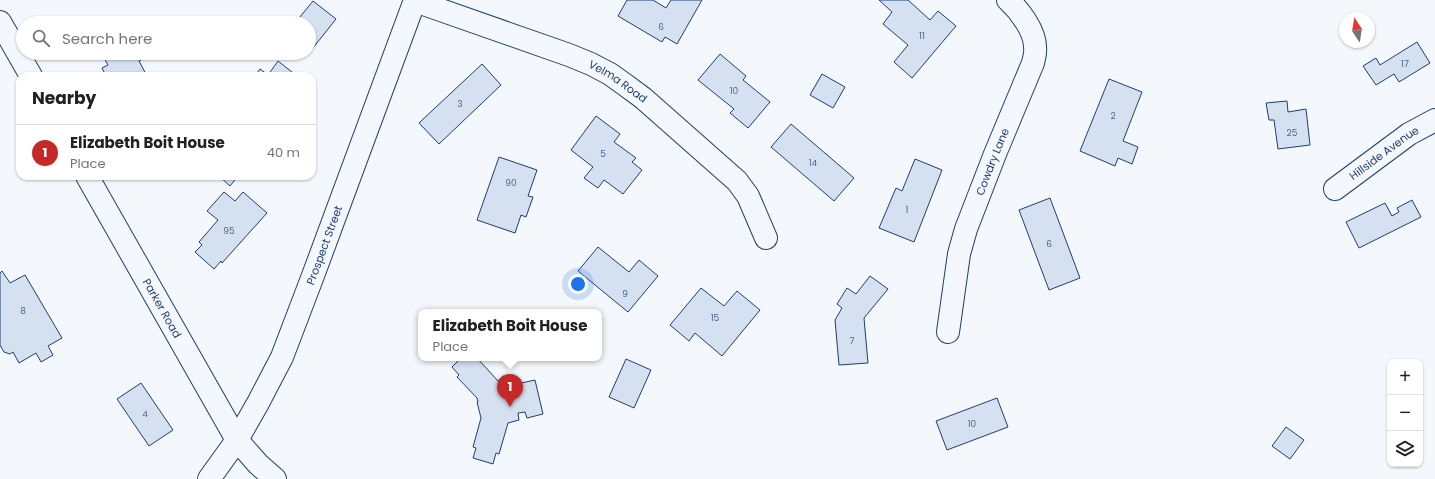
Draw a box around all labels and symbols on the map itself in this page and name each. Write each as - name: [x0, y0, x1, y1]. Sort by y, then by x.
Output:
- north arrow: [1339, 12, 1375, 48]
- house number: 6: [658, 21, 664, 33]
- house number: 11: [919, 30, 925, 42]
- street label: Velma Road: [586, 56, 651, 106]
- house number: 17: [1401, 58, 1409, 70]
- house number: 10: [730, 85, 739, 97]
- house number: 3: [457, 98, 463, 110]
- house number: 2: [1110, 110, 1116, 122]
- street label: Hillside Avenue: [1346, 122, 1422, 184]
- street label: Cowdry Lane: [972, 125, 1013, 198]
- house number: 25: [1287, 127, 1298, 139]
- house number: 5: [600, 148, 606, 160]
- house number: 14: [809, 157, 818, 169]
- house number: 90: [505, 177, 517, 189]
- street label: Prospect Street: [302, 203, 346, 287]
- house number: 1: [906, 204, 909, 216]
- house number: 95: [223, 225, 235, 237]
- house number: 6: [1046, 238, 1052, 250]
- your location: [568, 274, 588, 294]
- street label: Parker Road: [139, 275, 185, 341]
- house number: 9: [622, 288, 628, 300]
- house number: 8: [20, 305, 26, 317]
- house number: 15: [711, 312, 720, 324]
- house number: 7: [850, 335, 855, 347]
- pin: 1: [497, 374, 523, 407]
- house number: 4: [142, 408, 148, 420]
- house number: 10: [968, 418, 977, 430]

